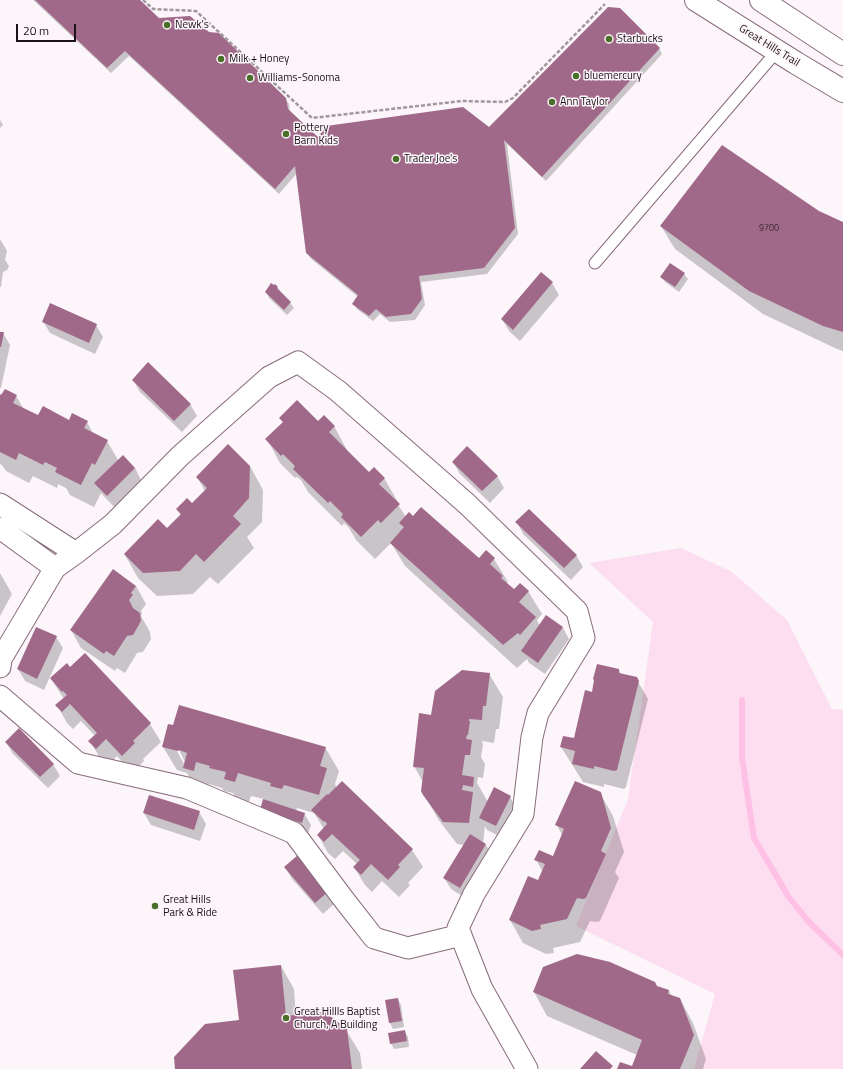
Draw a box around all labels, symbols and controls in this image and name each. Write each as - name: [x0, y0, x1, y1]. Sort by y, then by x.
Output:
- scale bar: [18, 16, 78, 42]
- place label: Newk's: [175, 18, 209, 32]
- marker: Newk's: [162, 20, 172, 30]
- text: 20 m: [23, 21, 49, 40]
- street label: Great Hills Trail: [736, 22, 802, 70]
- place label: Starbucks: [617, 32, 663, 46]
- marker: Starbucks: [604, 34, 614, 44]
- place label: Milk + Honey: [229, 52, 289, 66]
- marker: Milk + Honey: [216, 54, 226, 64]
- place label: bluemercury: [584, 69, 642, 83]
- place label: Williams-Sonoma: [258, 71, 340, 85]
- marker: bluemercury: [571, 71, 581, 81]
- marker: Williams-Sonoma: [245, 73, 255, 83]
- place label: Ann Taylor: [560, 95, 609, 109]
- marker: Ann Taylor: [547, 97, 557, 107]
- place label: Pottery Barn Kids: [294, 121, 338, 147]
- marker: Pottery Barn Kids: [281, 129, 291, 139]
- place label: Trader Joe's: [404, 152, 457, 166]
- marker: Trader Joe's: [391, 154, 401, 164]
- house number: 9700: [759, 224, 779, 234]
- place label: Great Hills Park & Ride: [163, 893, 217, 919]
- marker: Great Hills Park & Ride: [150, 901, 160, 911]
- place label: Great Hillls Baptist Church, A Building: [294, 1005, 380, 1031]
- marker: Great Hillls Baptist Church, A Building: [281, 1013, 291, 1023]

